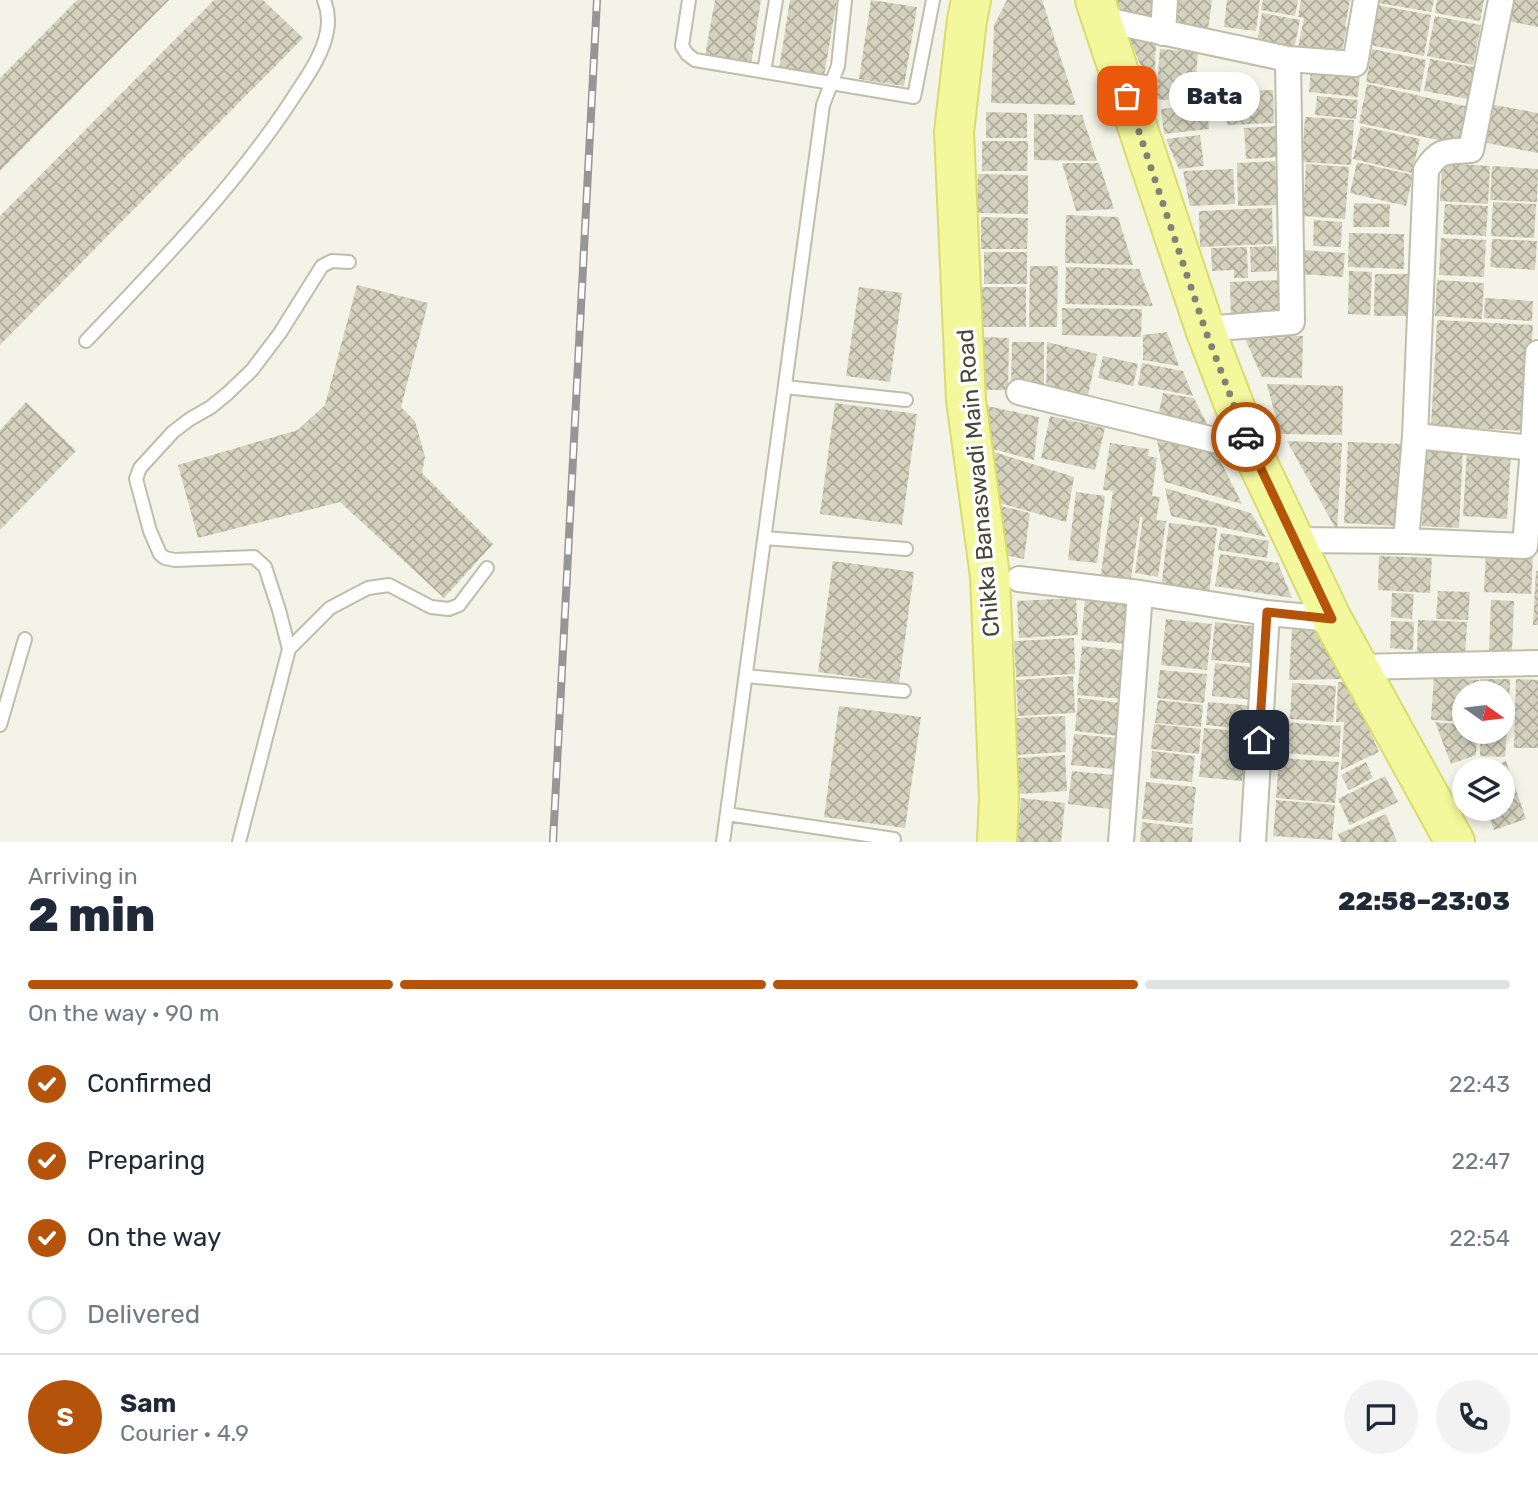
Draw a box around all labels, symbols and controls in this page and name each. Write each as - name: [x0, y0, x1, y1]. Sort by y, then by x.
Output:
- pin: [1097, 66, 1157, 126]
- callout: Bata: [1169, 72, 1260, 120]
- icon: bag: [1108, 77, 1146, 115]
- text: Bata: [1187, 82, 1242, 110]
- street label: Chikka Banaswadi Main Road: [951, 328, 1005, 638]
- courier: [1211, 402, 1281, 472]
- icon: car: [1227, 418, 1265, 456]
- north arrow: [1452, 681, 1516, 744]
- map controls: [1452, 681, 1515, 821]
- pin: [1229, 710, 1289, 770]
- icon: home: [1240, 721, 1278, 759]
- button: layers: [1452, 758, 1515, 821]
- text: Arriving in: [28, 862, 138, 890]
- text: 22:58–23:03: [1338, 886, 1510, 917]
- text: 2 min: [28, 888, 155, 943]
- text: On the way · 90 m: [28, 999, 219, 1027]
- icon: check: [28, 1065, 66, 1103]
- text: Confirmed: [87, 1068, 212, 1099]
- text: 22:43: [1449, 1070, 1510, 1098]
- icon: check: [28, 1142, 66, 1180]
- text: Preparing: [87, 1145, 205, 1176]
- text: 22:47: [1451, 1147, 1510, 1175]
- icon: check: [28, 1219, 66, 1257]
- text: On the way: [87, 1222, 221, 1253]
- text: 22:54: [1449, 1224, 1510, 1252]
- text: Delivered: [87, 1299, 200, 1330]
- button: chat: [1344, 1380, 1418, 1454]
- button: phone: [1436, 1380, 1510, 1454]
- text: Sam: [120, 1388, 176, 1419]
- text: S: [56, 1402, 74, 1433]
- text: Courier · 4.9: [120, 1419, 249, 1447]

